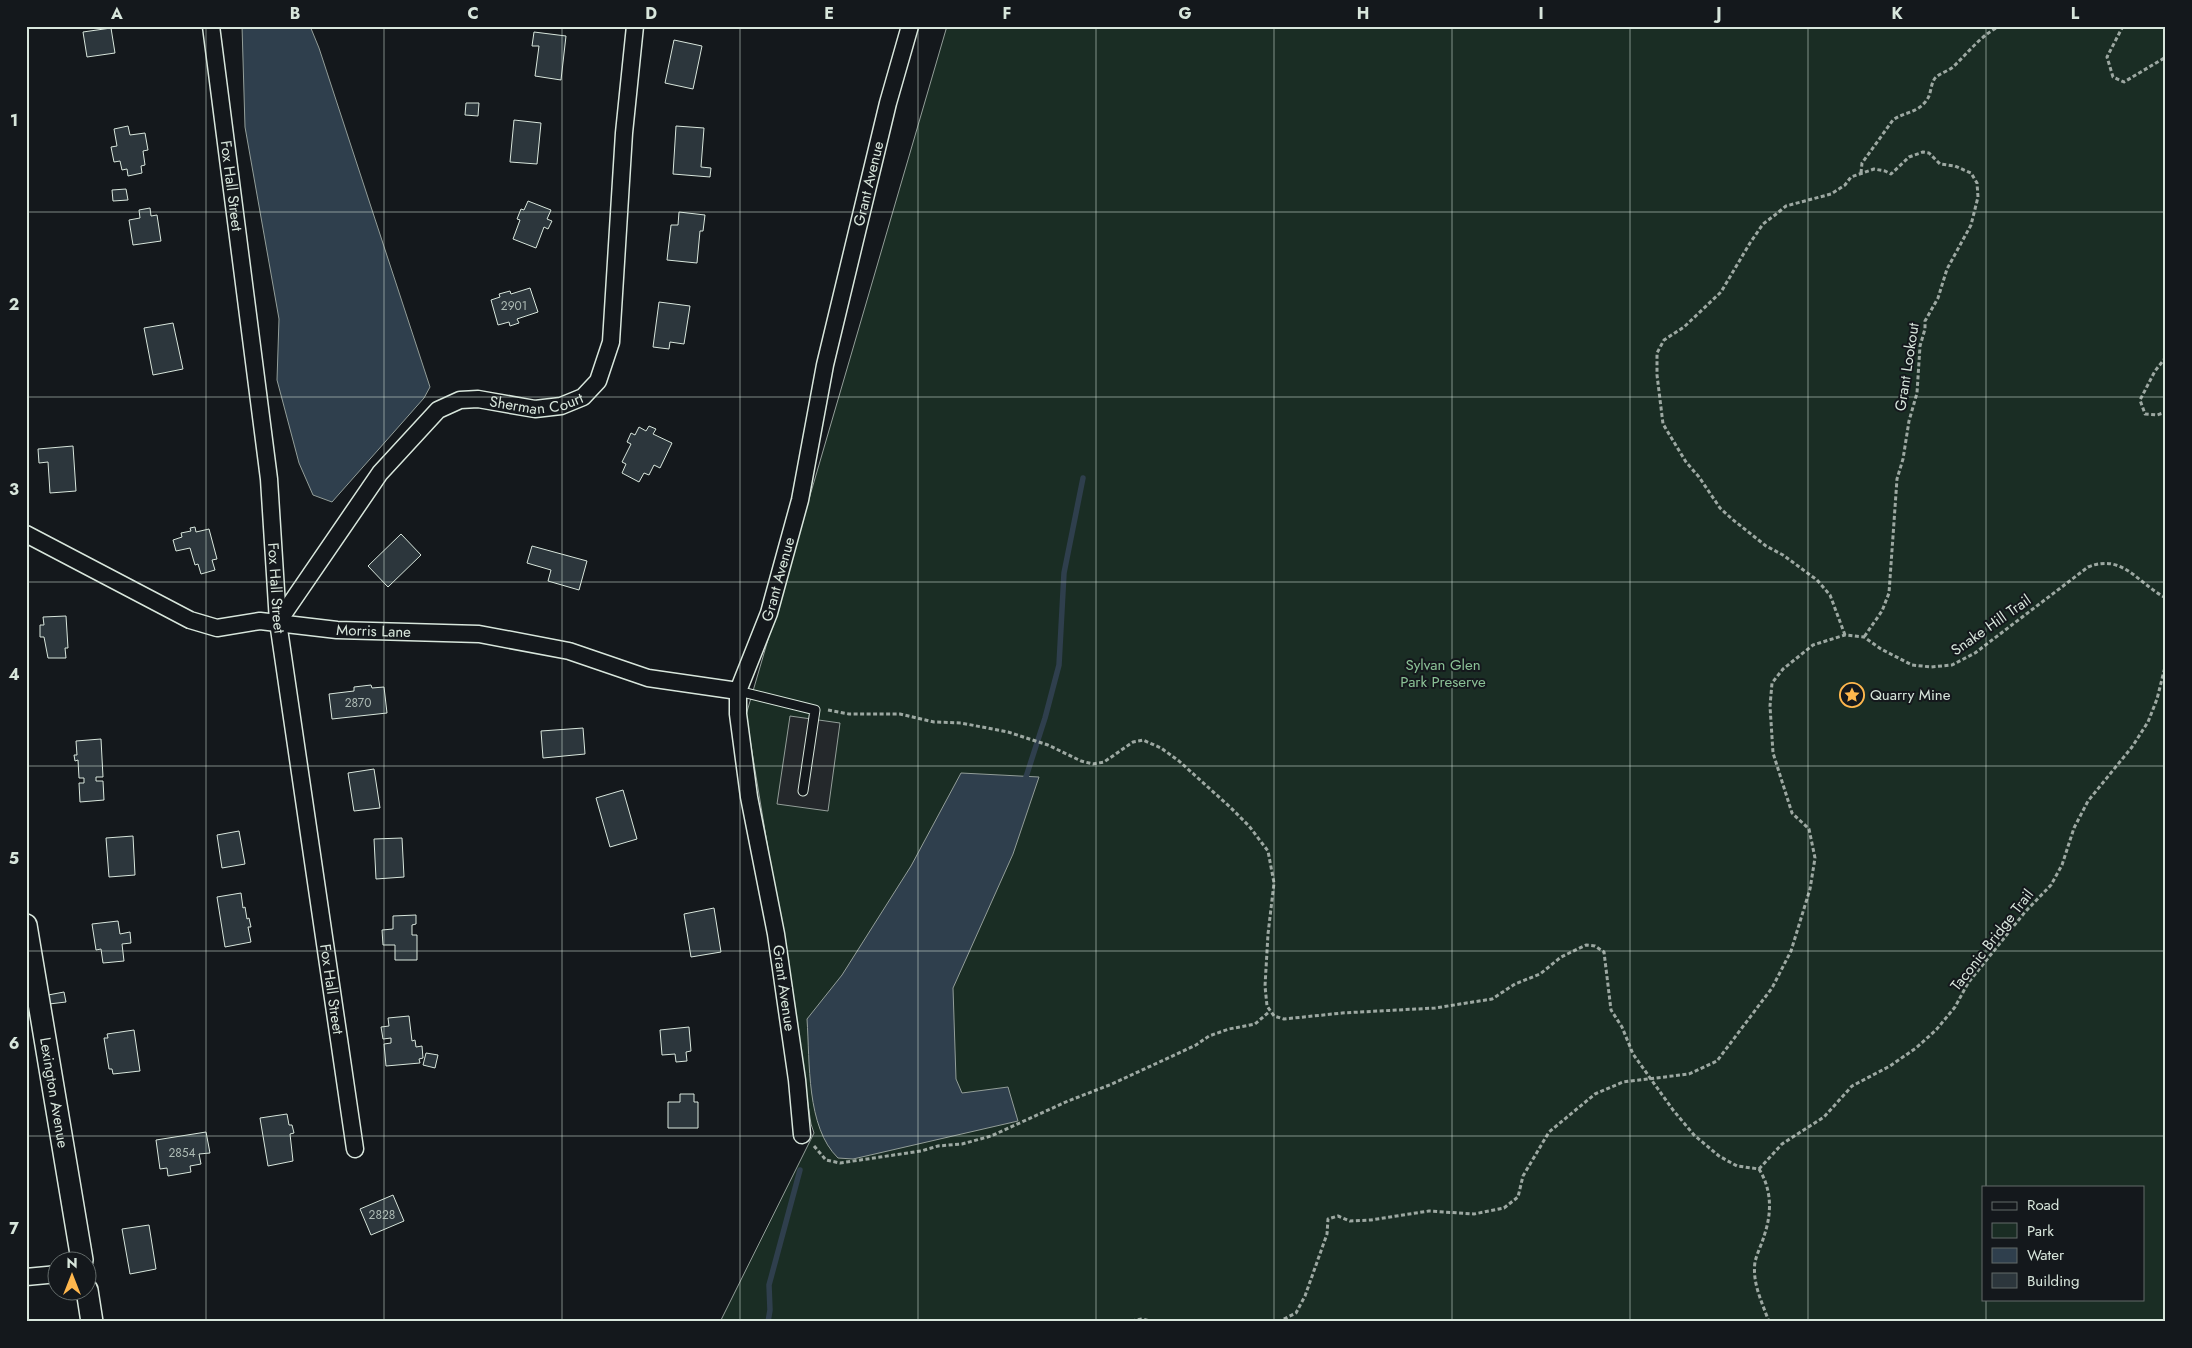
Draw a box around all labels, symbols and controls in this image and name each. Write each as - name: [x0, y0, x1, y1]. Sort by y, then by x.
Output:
- text: A: [110, 2, 123, 25]
- text: B: [290, 2, 300, 25]
- text: C: [467, 2, 479, 25]
- text: D: [645, 2, 657, 25]
- text: E: [824, 2, 834, 25]
- text: F: [1003, 2, 1011, 25]
- text: G: [1178, 2, 1192, 25]
- text: H: [1357, 2, 1369, 25]
- text: I: [1538, 2, 1544, 25]
- text: J: [1713, 2, 1722, 25]
- text: K: [1891, 2, 1903, 25]
- text: L: [2071, 2, 2080, 25]
- text: 1: [10, 109, 18, 132]
- street label: Fox Hall Street: [215, 139, 248, 233]
- street label: Grant Avenue: [848, 139, 890, 228]
- text: 2: [9, 293, 19, 316]
- house number: 2901: [501, 297, 527, 315]
- street label: Grant Lookout: [1889, 321, 1925, 413]
- street label: Sherman Court: [488, 387, 587, 420]
- text: 3: [9, 478, 19, 501]
- street label: Grant Avenue: [756, 534, 800, 625]
- street label: Fox Hall Street: [262, 542, 291, 635]
- street label: Snake Hill Trail: [1946, 589, 2036, 661]
- street label: Morris Lane: [336, 619, 411, 643]
- park label: Sylvan Glen Park Preserve: [1400, 654, 1486, 693]
- text: 4: [8, 663, 20, 686]
- place icon: Quarry Mine: [1839, 682, 1865, 708]
- place label: Quarry Mine: [1870, 684, 1951, 706]
- house number: 2870: [345, 694, 371, 712]
- text: 5: [9, 847, 19, 870]
- street label: Taconic Bridge Trail: [1945, 884, 2039, 996]
- street label: Fox Hall Street: [314, 942, 349, 1036]
- street label: Grant Avenue: [767, 944, 801, 1033]
- text: 6: [9, 1032, 19, 1055]
- street label: Lexington Avenue: [34, 1036, 74, 1150]
- house number: 2854: [168, 1144, 196, 1162]
- legend: [1982, 1186, 2144, 1300]
- text: Road: [2027, 1194, 2059, 1216]
- house number: 2828: [369, 1206, 395, 1224]
- text: 7: [9, 1217, 19, 1240]
- text: Park: [2027, 1220, 2054, 1242]
- text: Water: [2027, 1244, 2065, 1266]
- north arrow: [48, 1250, 98, 1300]
- text: N: [66, 1253, 78, 1273]
- text: Building: [2027, 1270, 2079, 1292]

